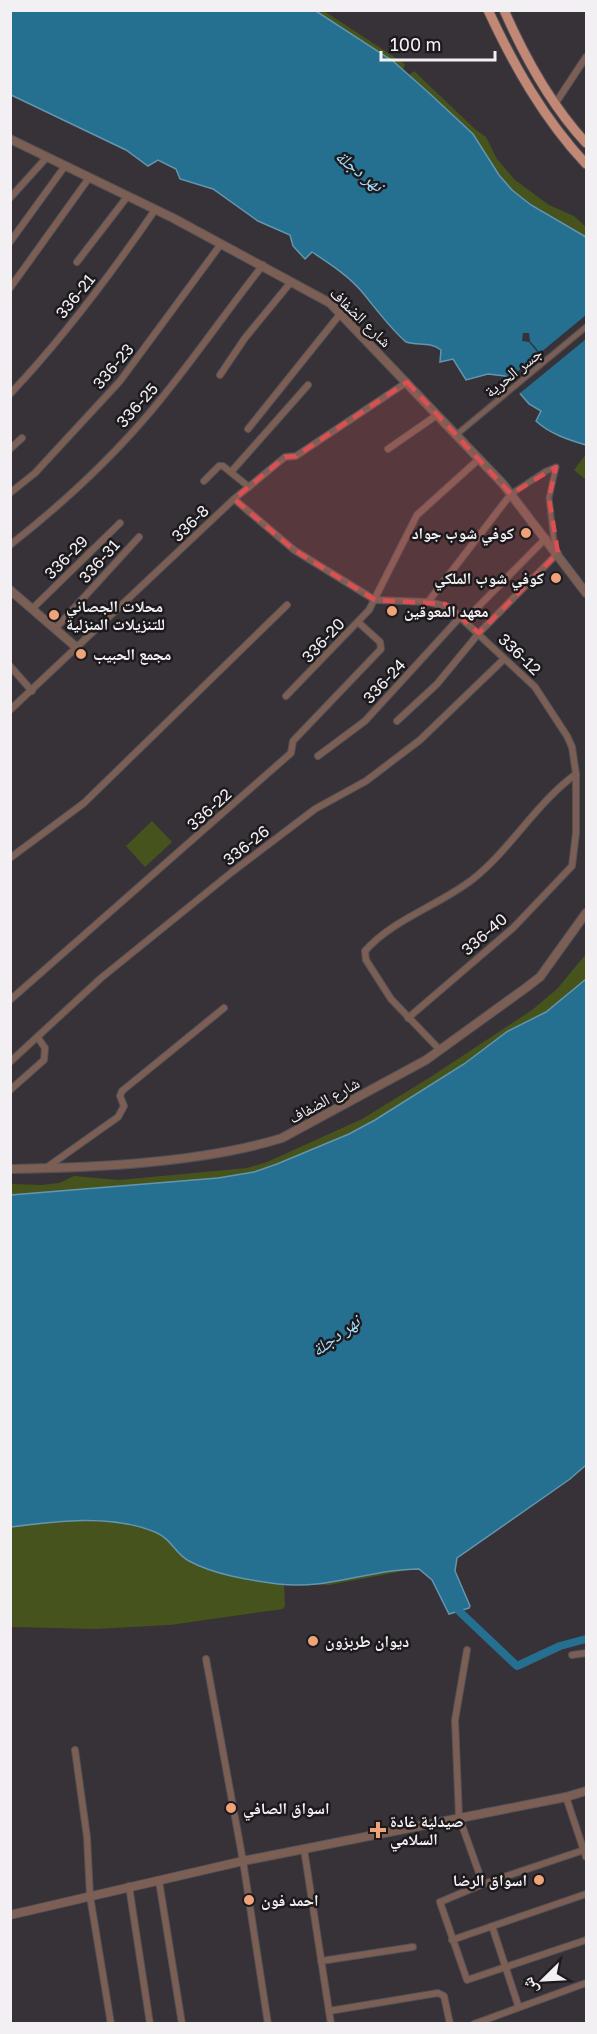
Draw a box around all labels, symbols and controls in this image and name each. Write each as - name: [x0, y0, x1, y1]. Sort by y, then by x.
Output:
- scale bar: [381, 24, 495, 62]
- text: 100 m: [390, 33, 441, 55]
- water label: نهر دجلة: [331, 144, 391, 198]
- street label: 336-21: [51, 270, 99, 322]
- street label: شارع الضفاف: [325, 283, 396, 352]
- street label: 336-23: [88, 339, 138, 393]
- street label: جسر الحرية: [480, 343, 546, 401]
- street label: 336-25: [112, 379, 162, 431]
- street label: 336-8: [167, 500, 213, 546]
- place label: كوفي شوب جواد: [412, 523, 514, 546]
- marker: كوفي شوب جواد: [519, 526, 533, 540]
- street label: 336-29: [40, 531, 92, 583]
- street label: 336-31: [74, 535, 124, 587]
- place label: كوفي شوب الملكي: [434, 568, 544, 591]
- marker: كوفي شوب الملكي: [549, 571, 563, 585]
- place label: محلات الجصاني للتنزيلات المنزلية: [66, 596, 165, 634]
- place label: معهد المعوقين: [404, 601, 489, 621]
- marker: معهد المعوقين: [385, 604, 399, 618]
- marker: محلات الجصاني للتنزيلات المنزلية: [47, 608, 61, 622]
- street label: 336-20: [297, 614, 349, 666]
- street label: 336-12: [495, 629, 545, 679]
- place label: مجمع الحبيب: [93, 644, 171, 665]
- marker: مجمع الحبيب: [74, 647, 88, 661]
- street label: 336-24: [358, 655, 410, 707]
- street label: 336-22: [183, 784, 235, 834]
- street label: 336-26: [219, 821, 273, 869]
- street label: 336-40: [457, 909, 511, 959]
- street label: شارع الضفاف: [285, 1072, 363, 1128]
- water label: نهر دجلة: [306, 1308, 366, 1360]
- place label: ديوان طربزون: [325, 1631, 409, 1651]
- marker: ديوان طربزون: [306, 1634, 320, 1648]
- place label: اسواق الصافي: [243, 1798, 330, 1821]
- marker: اسواق الصافي: [224, 1801, 238, 1815]
- place label: صيدلية غادة السلامي: [390, 1811, 464, 1852]
- marker: صيدلية غادة السلامي: [371, 1823, 385, 1837]
- place label: اسواق الرضا: [453, 1870, 527, 1890]
- marker: اسواق الرضا: [532, 1873, 546, 1887]
- place label: احمد فون: [261, 1890, 319, 1910]
- marker: احمد فون: [242, 1893, 256, 1907]
- north arrow: [513, 1950, 573, 2010]
- text: ش: [517, 1974, 542, 1998]

